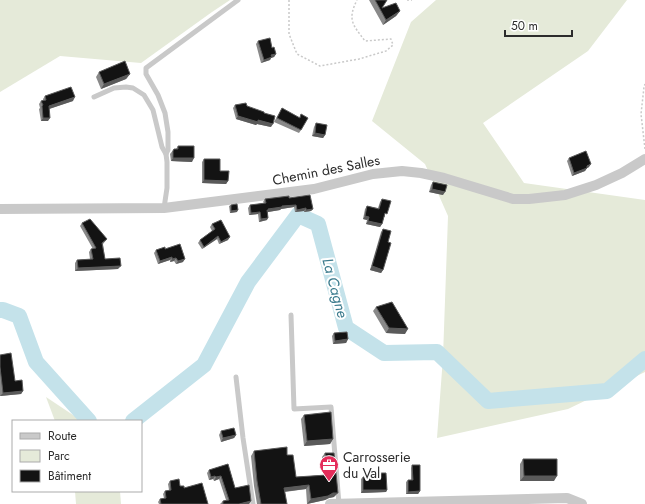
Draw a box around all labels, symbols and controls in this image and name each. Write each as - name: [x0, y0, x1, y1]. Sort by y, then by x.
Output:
- scale bar: [505, 12, 572, 38]
- text: 50 m: [511, 17, 538, 35]
- street label: Chemin des Salles: [271, 150, 382, 190]
- water label: La Cagne: [316, 256, 354, 321]
- legend: [12, 420, 142, 492]
- text: Route: [48, 427, 77, 445]
- text: Parc: [48, 447, 70, 465]
- place label: Carrosserie du Val: [343, 447, 411, 483]
- office icon: Carrosserie du Val: [318, 454, 340, 482]
- text: Bâtiment: [48, 467, 91, 485]

